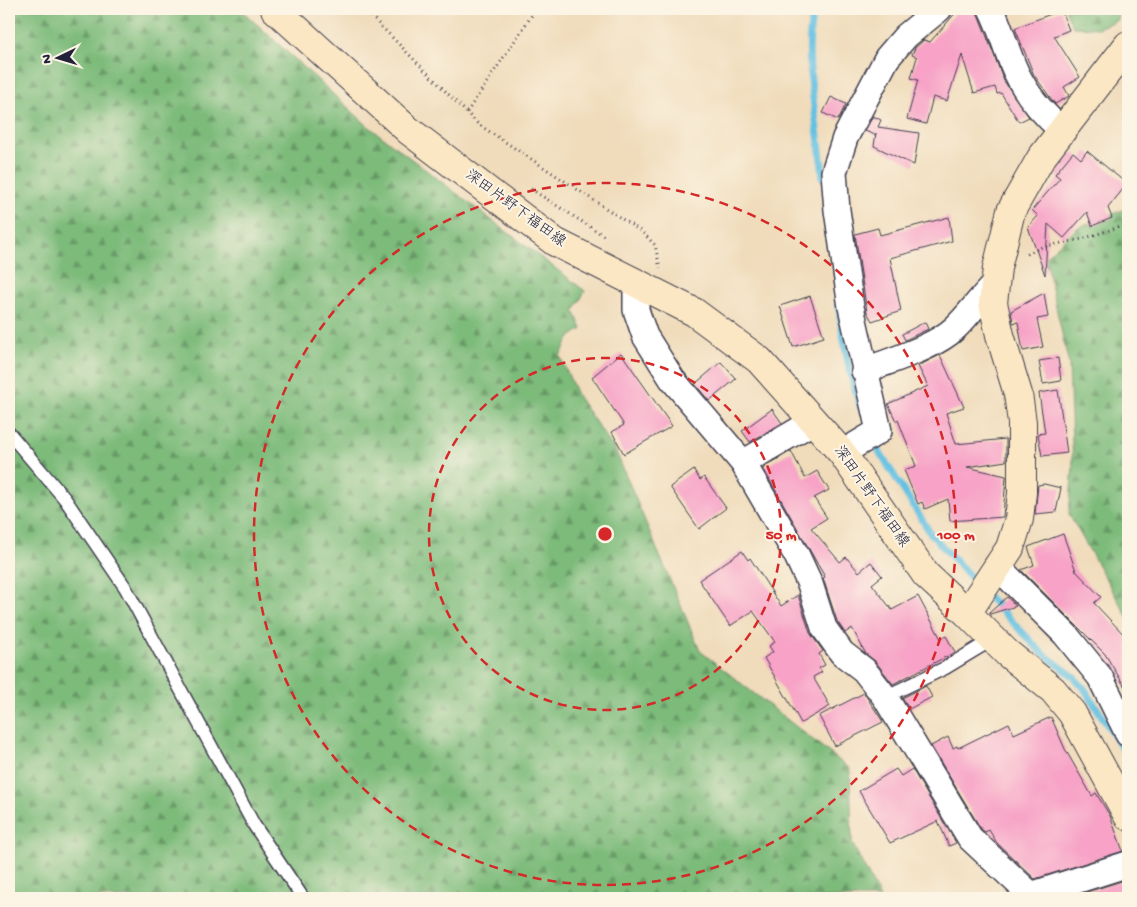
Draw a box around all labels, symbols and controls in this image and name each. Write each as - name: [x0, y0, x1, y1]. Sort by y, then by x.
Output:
- north arrow: [32, 32, 82, 82]
- text: N: [39, 54, 56, 64]
- street label: 深田片野下福田線: [461, 166, 569, 252]
- street label: 深田片野下福田線: [829, 442, 914, 551]
- centre of rings: [596, 525, 614, 543]
- text: 50 m: [766, 527, 797, 545]
- text: 100 m: [936, 527, 975, 545]

